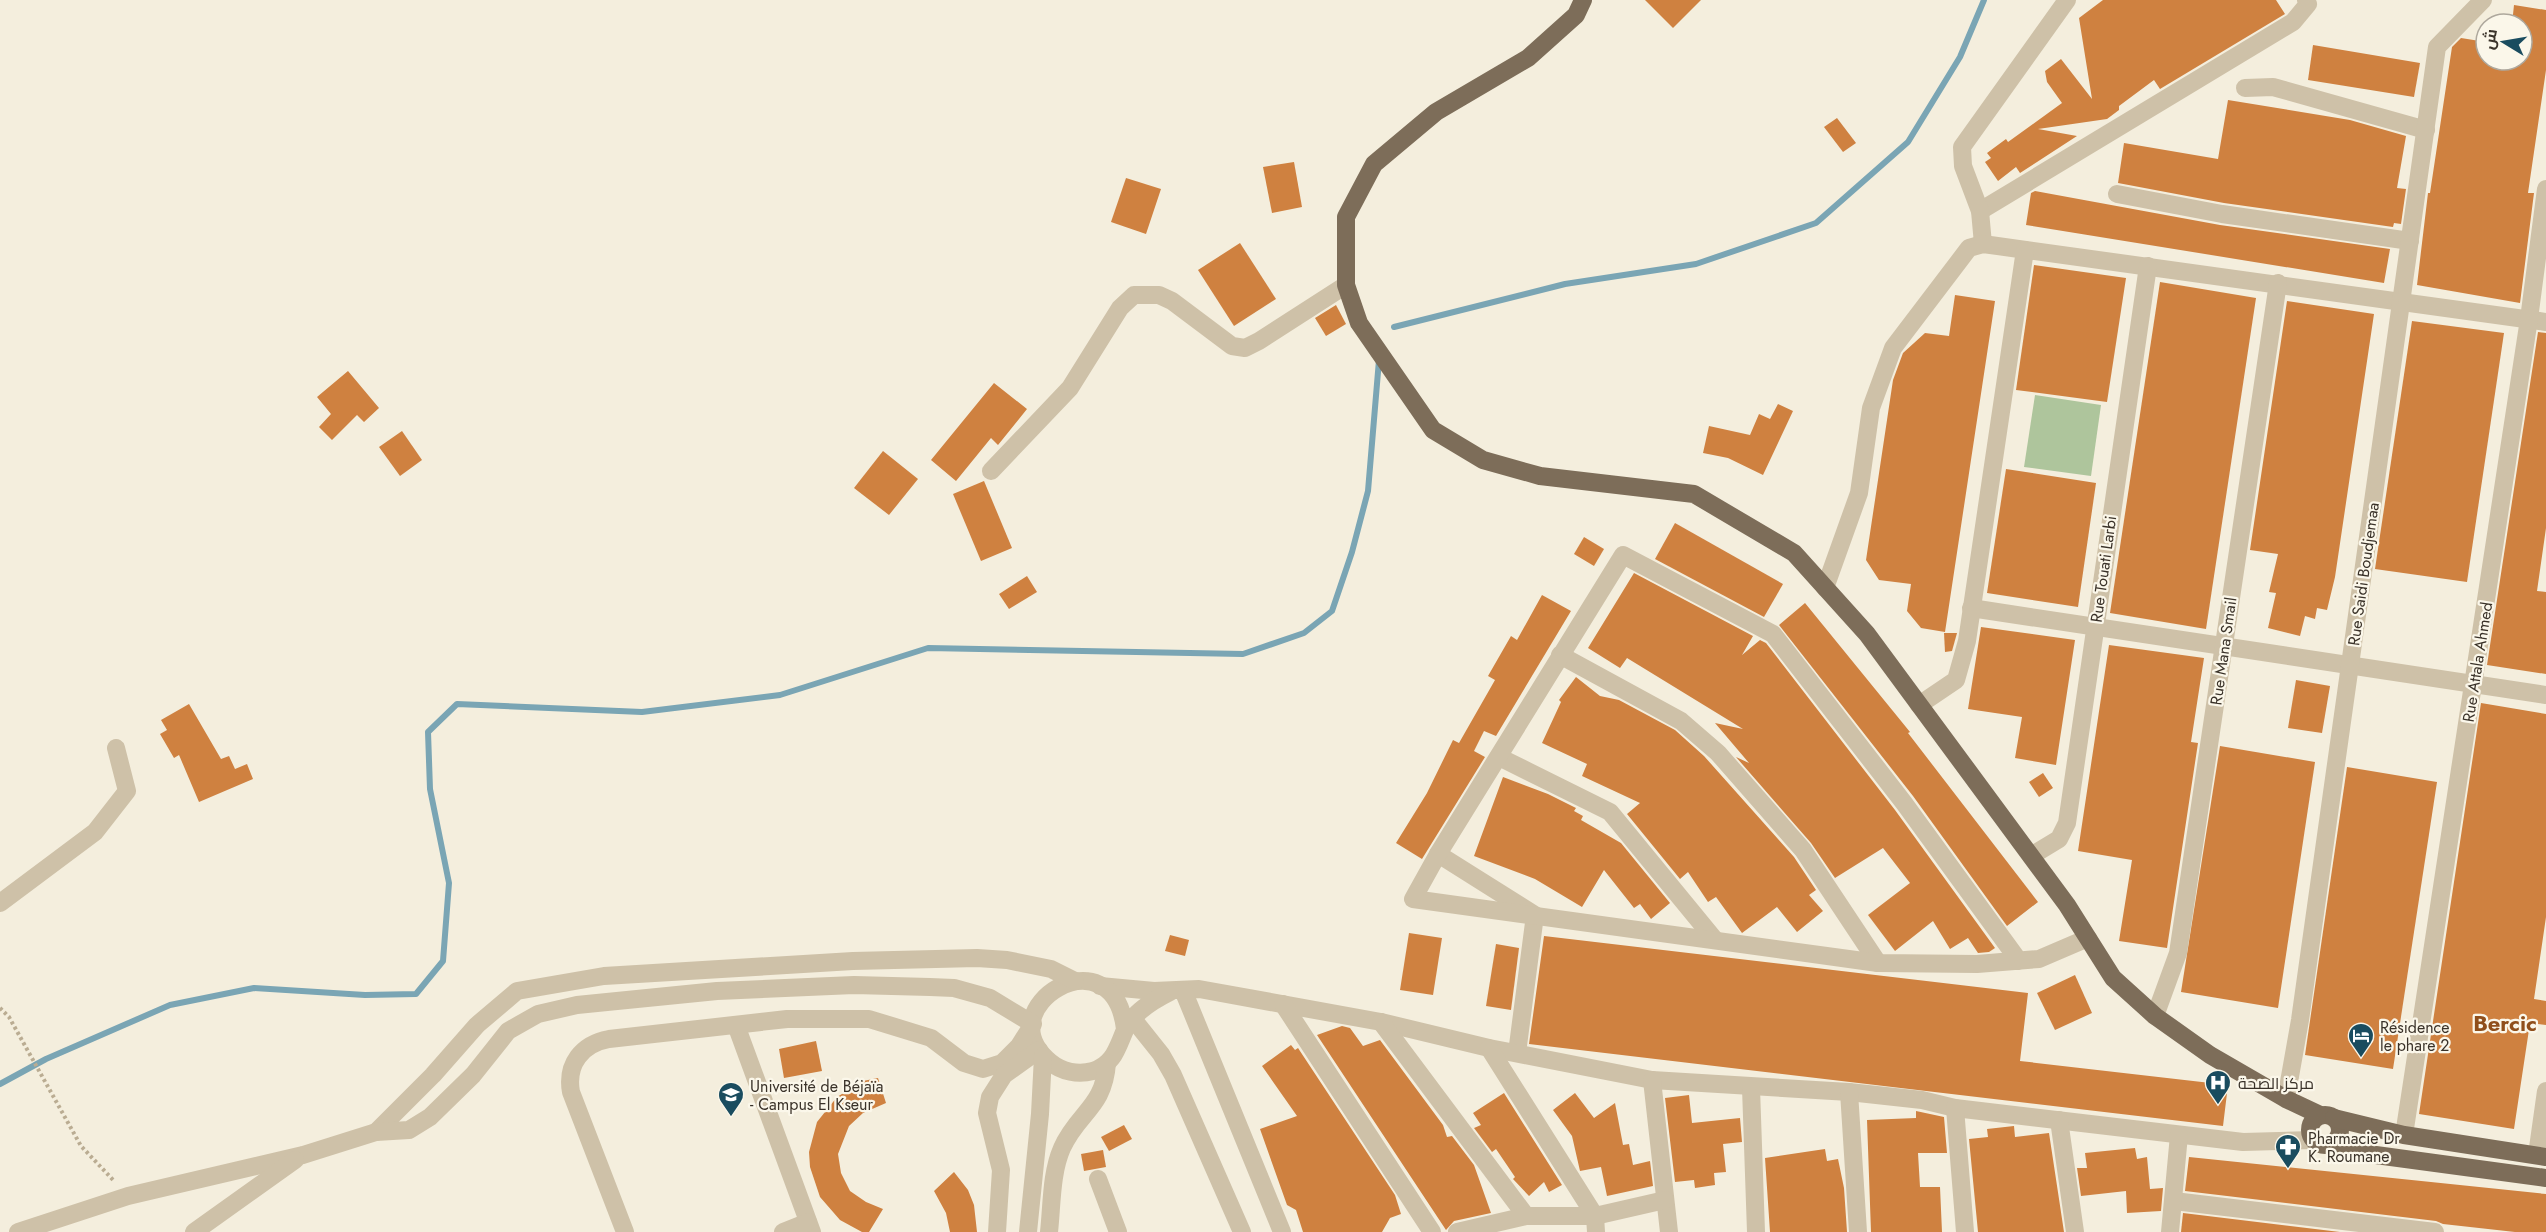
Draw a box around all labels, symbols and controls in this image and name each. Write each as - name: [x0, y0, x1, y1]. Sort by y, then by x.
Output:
- north arrow: [2474, 12, 2534, 72]
- text: ش: [2477, 27, 2503, 52]
- street label: Rue Saidi Boudjemaa: [2342, 501, 2385, 647]
- street label: Rue Touati Larbi: [2085, 514, 2122, 624]
- street label: Rue Mana Smail: [2205, 596, 2242, 707]
- street label: Rue Attala Ahmed: [2457, 600, 2498, 724]
- district label: Bercic: [2473, 1007, 2537, 1039]
- place label: Résidence le phare 2: [2380, 1016, 2449, 1057]
- hotel icon: Résidence le phare 2: [2346, 1021, 2376, 1059]
- hospital icon: مركز الصحة: [2203, 1068, 2233, 1106]
- place label: مركز الصحة: [2238, 1072, 2314, 1095]
- place label: Université de Béjaïa - Campus El Kseur: [750, 1075, 883, 1116]
- school or university icon: Université de Béjaïa - Campus El Kseur: [716, 1080, 746, 1118]
- place label: Pharmacie Dr K. Roumane: [2308, 1127, 2400, 1168]
- pharmacy icon: Pharmacie Dr K. Roumane: [2273, 1132, 2303, 1170]

